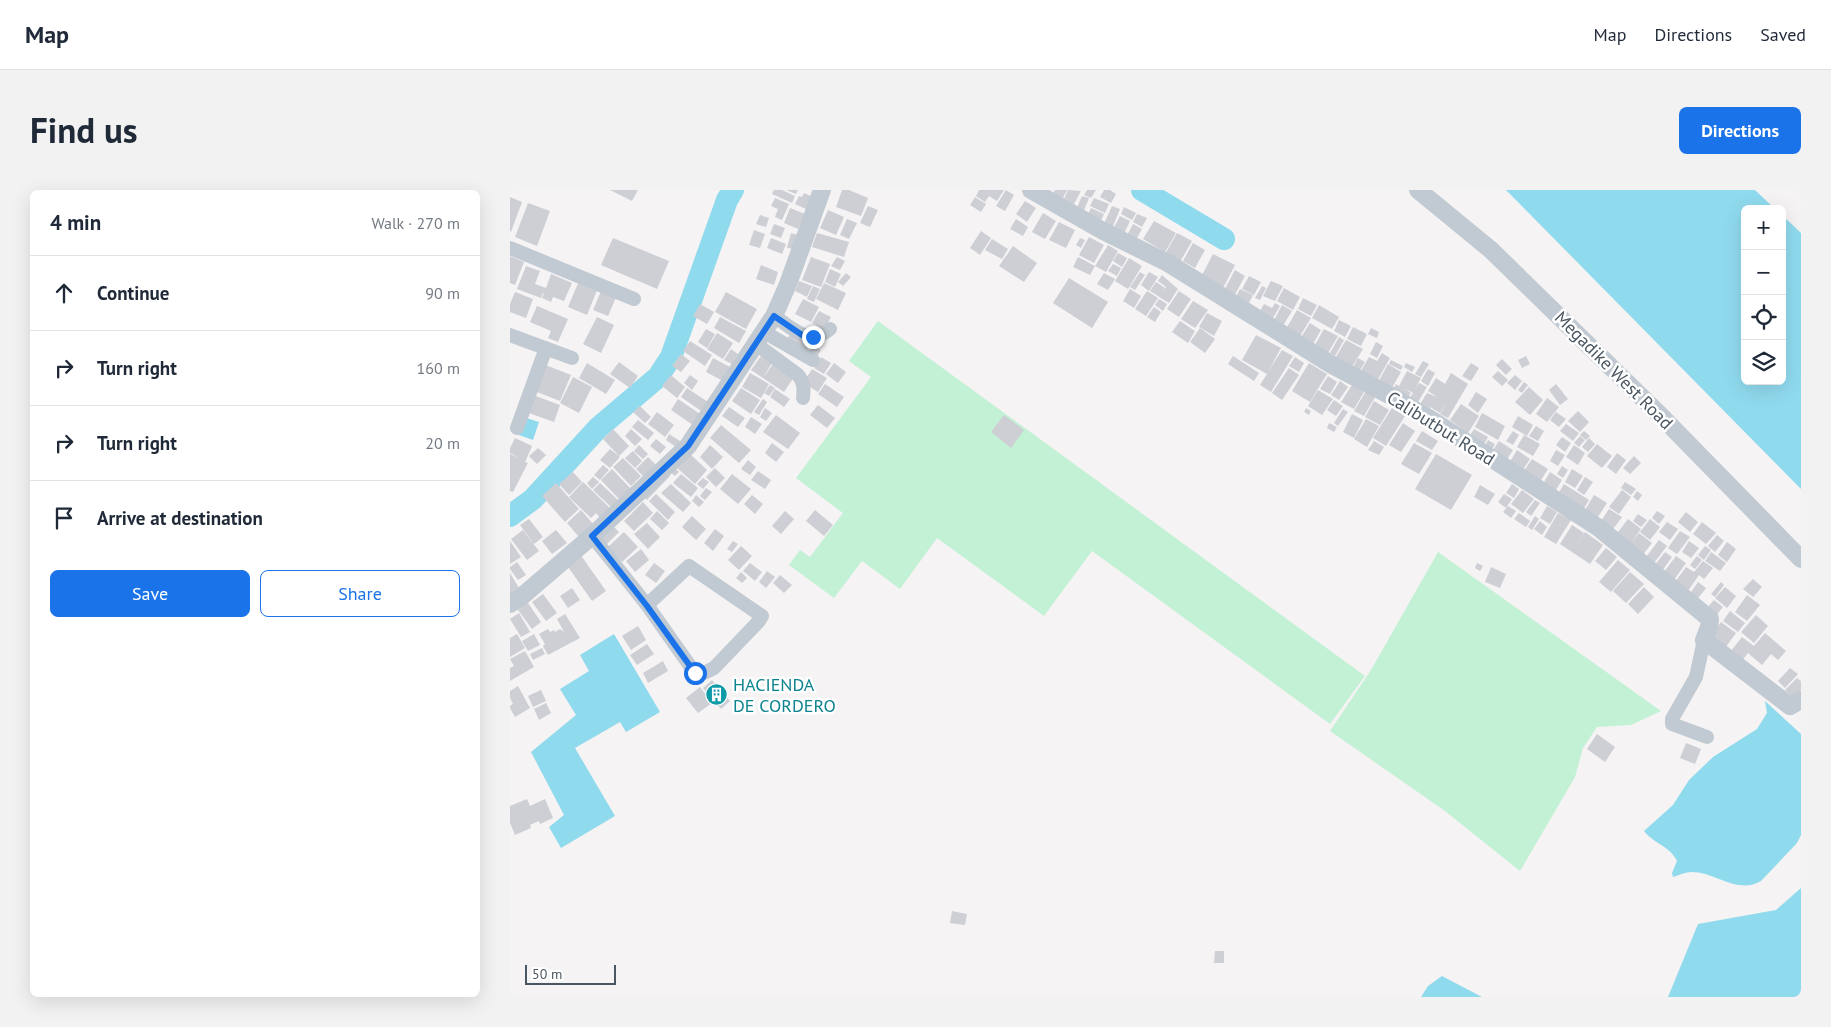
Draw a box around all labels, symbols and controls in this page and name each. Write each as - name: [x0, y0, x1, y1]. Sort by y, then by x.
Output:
- text: Map: [25, 19, 69, 50]
- text: Map: [1594, 23, 1626, 46]
- text: Directions: [1654, 23, 1732, 46]
- text: Saved: [1760, 23, 1806, 46]
- text: Find us: [30, 107, 138, 153]
- button: Directions: [1679, 107, 1801, 154]
- map controls: [1741, 205, 1786, 385]
- button: +: [1741, 205, 1786, 250]
- text: 4 min: [50, 209, 101, 236]
- text: Walk · 270 m: [371, 213, 460, 233]
- button: −: [1741, 250, 1786, 295]
- icon: ahead: [50, 279, 78, 307]
- text: Continue: [97, 281, 169, 305]
- text: 90 m: [425, 283, 460, 303]
- button: locate: [1741, 295, 1786, 340]
- street label: Megadike West Road: [1550, 306, 1678, 434]
- route end: [802, 326, 825, 349]
- button: layers: [1741, 340, 1786, 385]
- icon: right: [50, 354, 78, 382]
- text: Turn right: [97, 356, 177, 380]
- text: 160 m: [417, 358, 460, 378]
- street label: Calibutbut Road: [1383, 386, 1499, 470]
- icon: right: [50, 429, 78, 457]
- text: Turn right: [97, 431, 177, 455]
- text: 20 m: [425, 433, 460, 453]
- icon: arrive: [50, 504, 78, 532]
- text: Arrive at destination: [97, 506, 263, 530]
- button: Save: [50, 570, 250, 617]
- button: Share: [260, 570, 460, 617]
- route start: [684, 662, 707, 685]
- place label: HACIENDA DE CORDERO: [733, 673, 836, 717]
- building icon: HACIENDA DE CORDERO: [705, 682, 729, 706]
- scale bar: [525, 962, 616, 985]
- text: 50 m: [532, 965, 562, 983]

